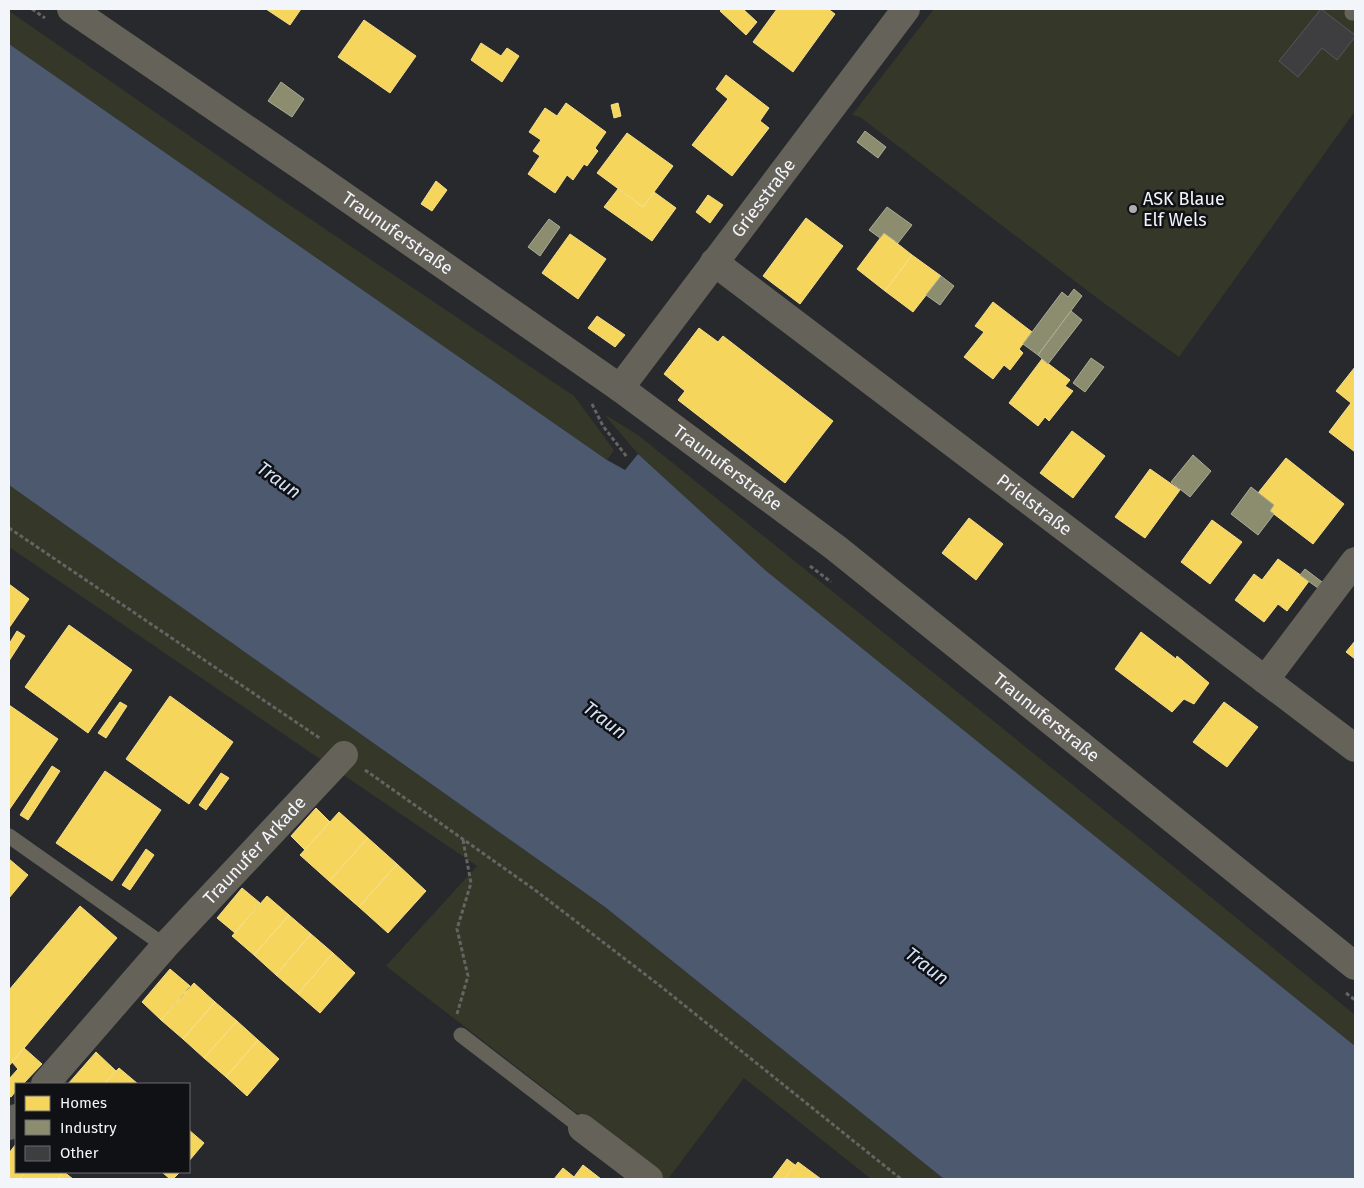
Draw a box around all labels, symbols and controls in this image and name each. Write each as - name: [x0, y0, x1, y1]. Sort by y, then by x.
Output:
- street label: Griesstraße: [727, 154, 800, 242]
- street label: Traunuferstraße: [338, 187, 457, 279]
- place label: ASK Blaue Elf Wels: [1143, 188, 1225, 231]
- marker: ASK Blaue Elf Wels: [1127, 203, 1139, 215]
- street label: Traunuferstraße: [669, 420, 786, 515]
- water label: Traun: [253, 456, 305, 504]
- street label: Prielstraße: [992, 469, 1076, 540]
- street label: Traunuferstraße: [989, 668, 1104, 767]
- water label: Traun: [579, 696, 631, 744]
- street label: Traunufer Arkade: [199, 792, 311, 909]
- water label: Traun: [901, 942, 953, 990]
- legend: [15, 1083, 190, 1173]
- text: Homes: [60, 1094, 107, 1112]
- text: Industry: [60, 1119, 117, 1137]
- text: Other: [60, 1144, 99, 1162]

